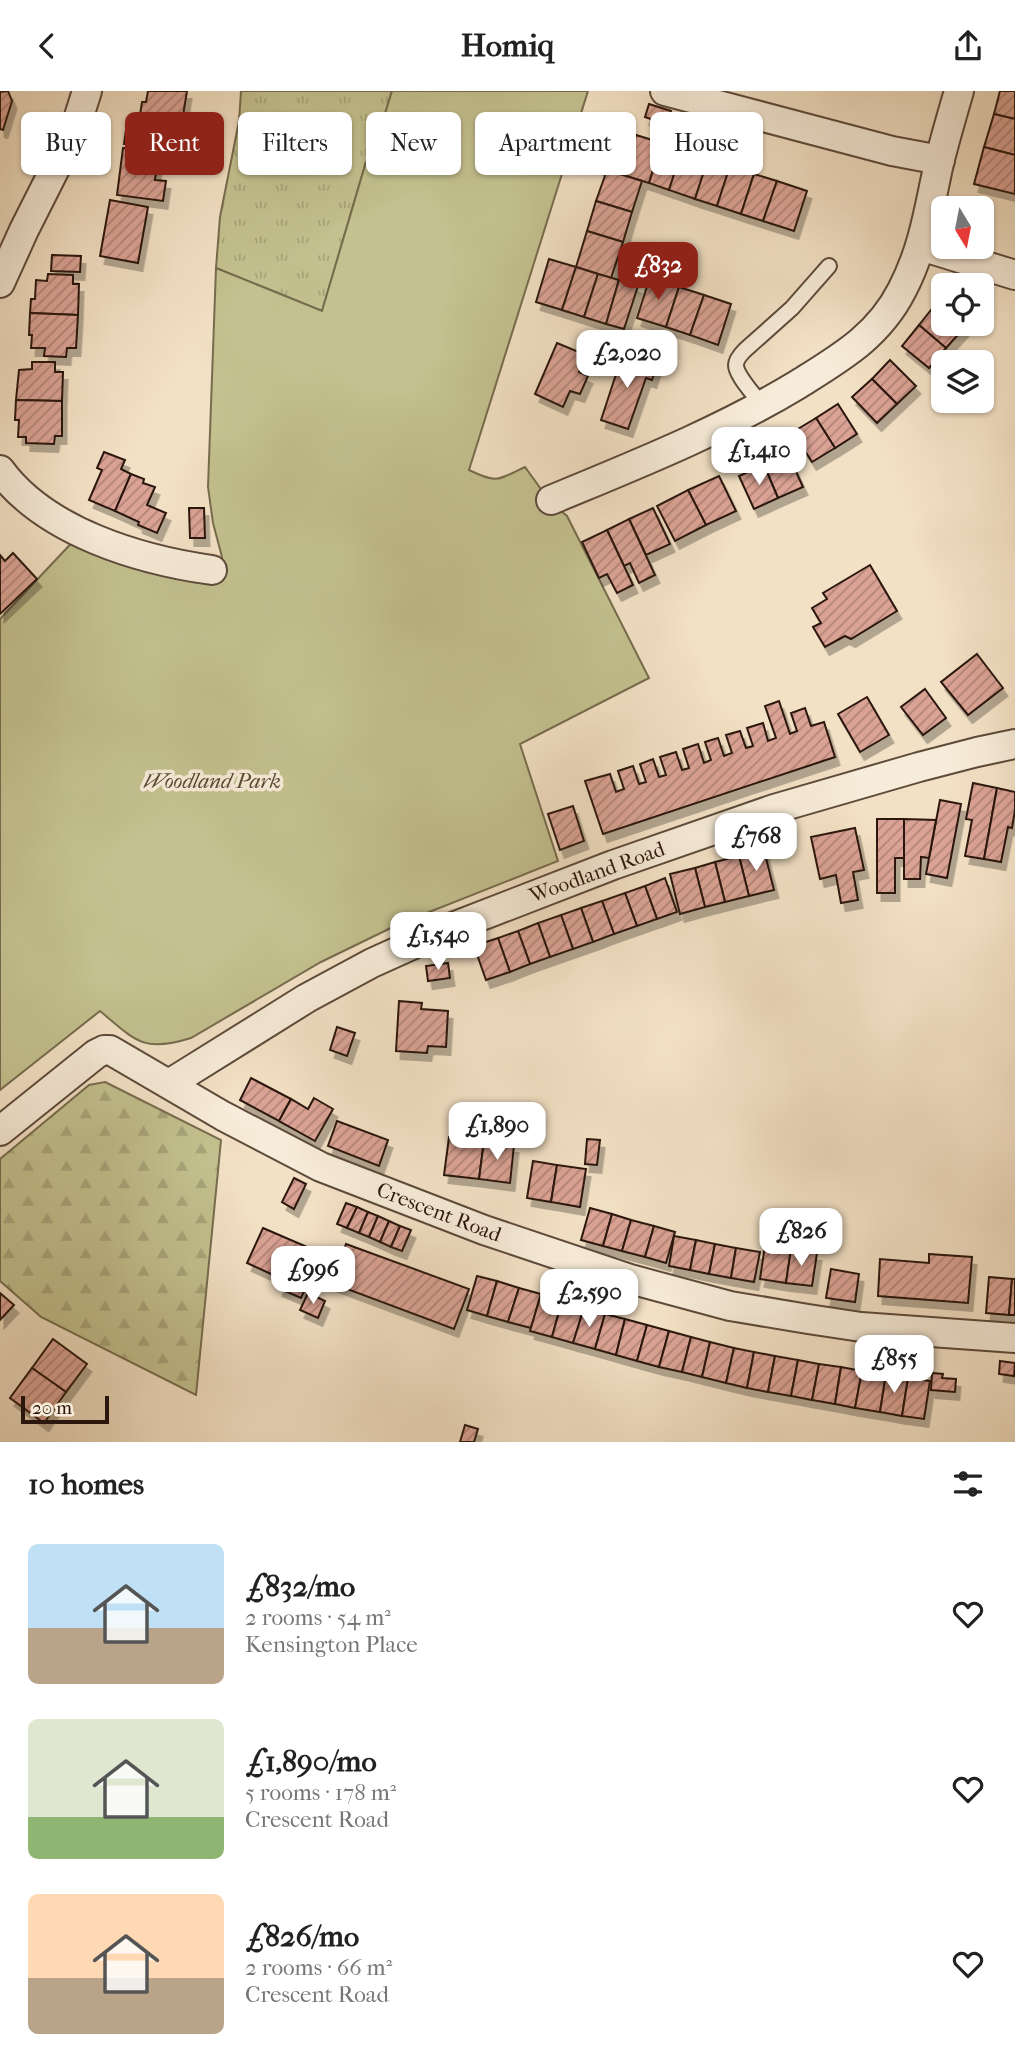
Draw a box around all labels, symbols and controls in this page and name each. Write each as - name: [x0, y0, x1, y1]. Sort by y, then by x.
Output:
- icon: back: [28, 27, 66, 65]
- text: Homiq: [461, 27, 554, 64]
- icon: share: [949, 27, 987, 65]
- chip: Buy: [21, 112, 111, 175]
- chip: Rent: [125, 112, 224, 175]
- chip: Filters: [238, 112, 352, 175]
- chip: New: [366, 112, 461, 175]
- chip: Apartment: [475, 112, 636, 175]
- chip: House: [650, 112, 763, 175]
- north arrow: [931, 196, 994, 259]
- map controls: [931, 196, 994, 413]
- pin: £832: [617, 243, 699, 302]
- text: £832: [634, 251, 682, 278]
- button: locate: [931, 273, 994, 336]
- pin: £2,020: [570, 331, 684, 390]
- text: £2,020: [592, 339, 662, 366]
- button: layers: [931, 350, 994, 413]
- pin: £1,410: [702, 427, 816, 487]
- text: £1,410: [727, 436, 791, 463]
- park label: Woodland Park: [143, 769, 281, 793]
- pin: £768: [715, 813, 797, 873]
- text: £768: [731, 822, 781, 849]
- street label: Woodland Road: [525, 836, 668, 908]
- pin: £1,540: [381, 913, 495, 972]
- text: £1,540: [406, 921, 470, 948]
- pin: £1,890: [440, 1103, 554, 1162]
- text: £1,890: [465, 1111, 529, 1138]
- street label: Crescent Road: [373, 1177, 505, 1247]
- pin: £826: [760, 1209, 842, 1268]
- text: £826: [775, 1217, 827, 1244]
- pin: £996: [272, 1247, 354, 1306]
- text: £996: [287, 1255, 339, 1282]
- pin: £2,590: [532, 1269, 646, 1329]
- text: £2,590: [556, 1278, 622, 1305]
- pin: £855: [853, 1335, 935, 1395]
- text: £855: [871, 1344, 917, 1371]
- scale bar: [21, 1393, 108, 1425]
- text: 20 m: [32, 1397, 72, 1419]
- icon: filters: [949, 1465, 987, 1503]
- text: 10 homes: [28, 1467, 144, 1502]
- text: £832/mo: [245, 1569, 355, 1604]
- icon: home: [84, 1572, 168, 1656]
- icon: heart: [949, 1595, 987, 1633]
- text: 2 rooms · 54 m²: [245, 1604, 391, 1631]
- text: Kensington Place: [245, 1631, 418, 1658]
- text: £1,890/mo: [245, 1744, 377, 1779]
- icon: home: [84, 1747, 168, 1831]
- icon: heart: [949, 1770, 987, 1808]
- text: 5 rooms · 178 m²: [245, 1779, 396, 1806]
- text: Crescent Road: [245, 1806, 389, 1833]
- text: £826/mo: [245, 1919, 359, 1954]
- icon: home: [84, 1922, 168, 2006]
- icon: heart: [949, 1945, 987, 1983]
- text: 2 rooms · 66 m²: [245, 1954, 392, 1981]
- text: Crescent Road: [245, 1981, 389, 2008]

